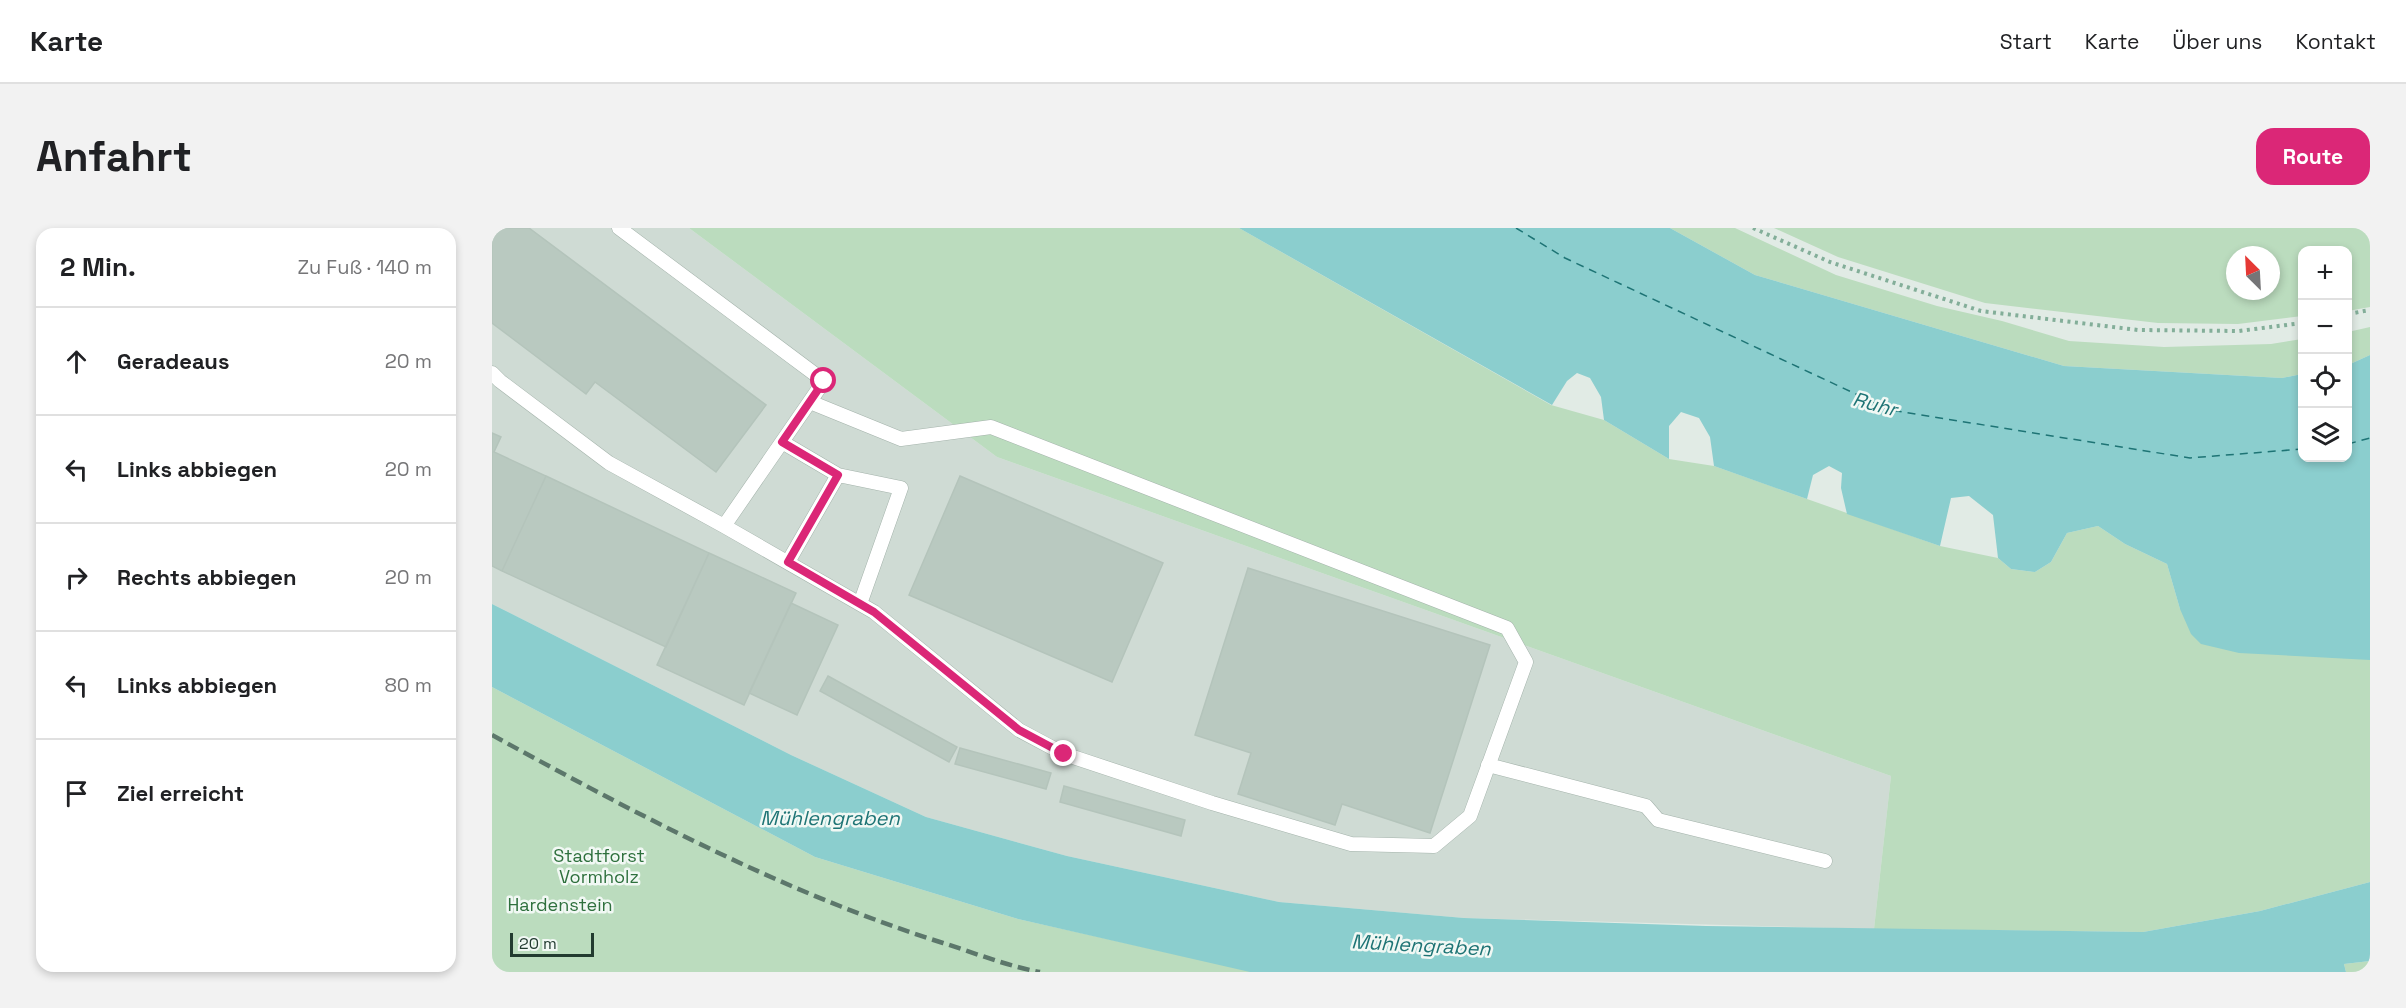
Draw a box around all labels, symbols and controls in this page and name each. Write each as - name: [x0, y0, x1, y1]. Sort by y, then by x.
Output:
- text: Karte: [30, 23, 103, 59]
- text: Start: [2000, 28, 2052, 55]
- text: Karte: [2085, 28, 2139, 55]
- text: Über uns: [2172, 28, 2262, 55]
- text: Kontakt: [2295, 28, 2376, 55]
- button: Route: [2256, 128, 2370, 185]
- text: Anfahrt: [36, 130, 192, 183]
- north arrow: [2226, 246, 2280, 300]
- map controls: [2298, 246, 2352, 462]
- button: +: [2298, 246, 2352, 300]
- text: 2 Min.: [60, 250, 136, 284]
- text: Zu Fuß · 140 m: [298, 254, 432, 280]
- button: −: [2298, 300, 2352, 354]
- icon: ahead: [60, 345, 93, 378]
- text: Geradeaus: [117, 347, 229, 375]
- text: 20 m: [385, 348, 432, 374]
- button: locate: [2298, 354, 2352, 408]
- route start: [810, 367, 836, 393]
- water label: Ruhr: [1850, 386, 1902, 423]
- button: layers: [2298, 408, 2352, 462]
- icon: left: [60, 453, 93, 486]
- text: Links abbiegen: [117, 455, 277, 483]
- text: 20 m: [385, 456, 432, 482]
- icon: right: [60, 561, 93, 594]
- text: Rechts abbiegen: [117, 563, 297, 591]
- text: 20 m: [385, 564, 432, 590]
- icon: left: [60, 669, 93, 702]
- text: Links abbiegen: [117, 671, 277, 699]
- text: 80 m: [384, 672, 432, 698]
- route end: [1050, 740, 1076, 766]
- icon: arrive: [60, 777, 93, 810]
- text: Ziel erreicht: [117, 779, 244, 807]
- water label: Mühlengraben: [760, 805, 900, 831]
- park label: Stadtforst Vormholz: [553, 844, 645, 888]
- park label: Hardenstein: [507, 893, 613, 916]
- water label: Mühlengraben: [1351, 928, 1492, 962]
- scale bar: [510, 930, 594, 958]
- text: 20 m: [519, 933, 557, 954]

